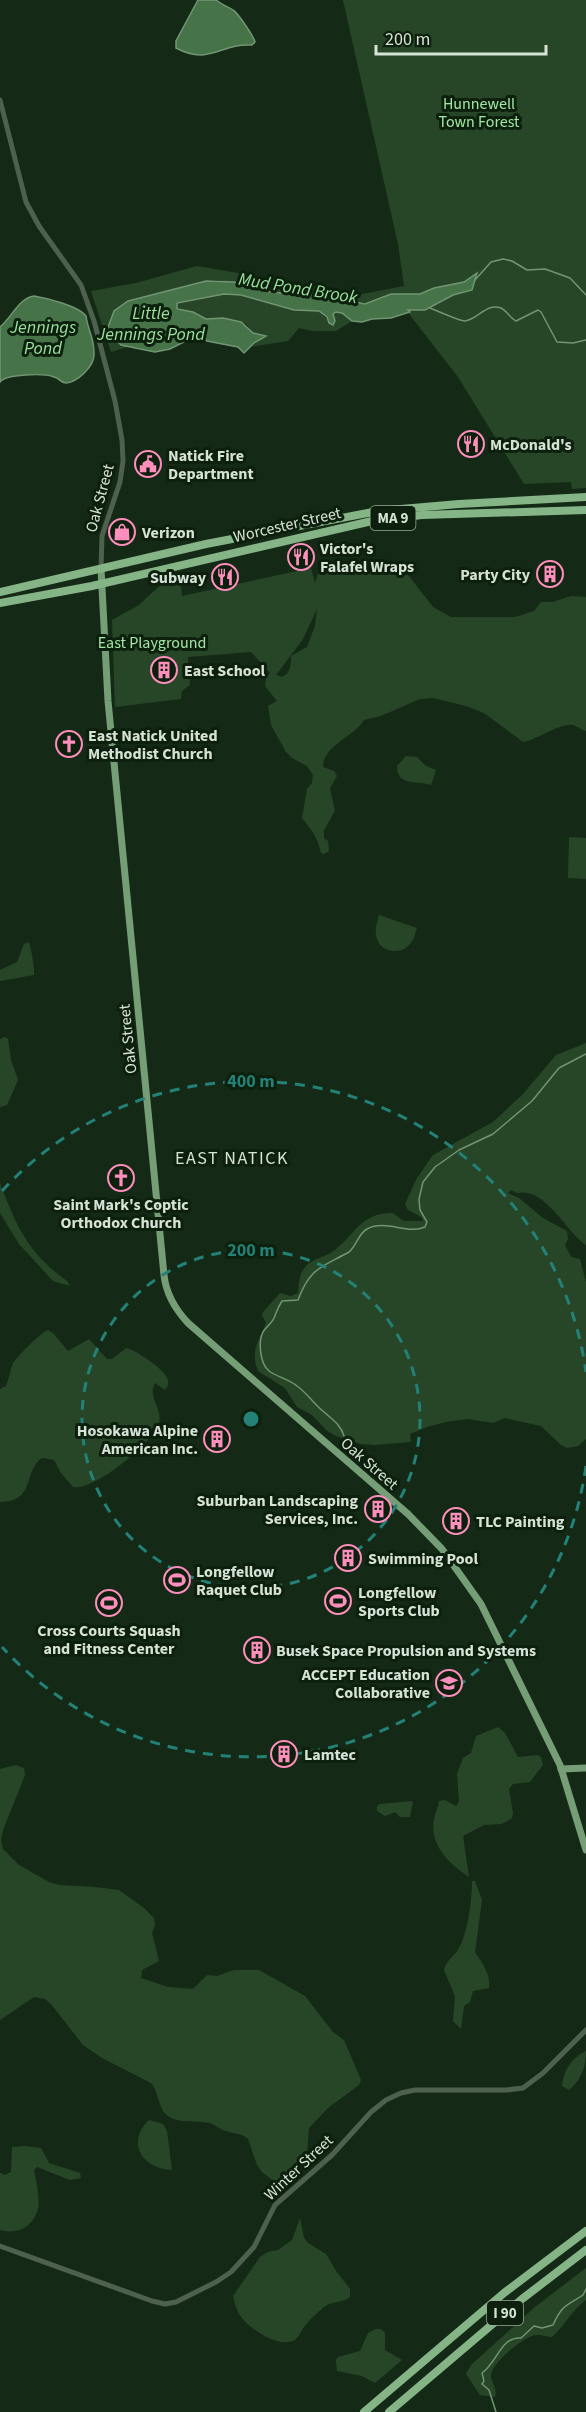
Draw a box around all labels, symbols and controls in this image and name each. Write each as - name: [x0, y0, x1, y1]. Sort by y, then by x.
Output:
- scale bar: [376, 18, 546, 56]
- text: 200 m: [385, 27, 430, 52]
- park label: Hunnewell Town Forest: [438, 93, 520, 133]
- water label: Mud Pond Brook: [237, 267, 360, 310]
- water label: Little Jennings Pond: [96, 301, 205, 347]
- water label: Jennings Pond: [9, 315, 76, 361]
- restaurant icon: McDonald's: [456, 429, 486, 459]
- place label: McDonald's: [490, 434, 572, 456]
- place label: Natick Fire Department: [168, 445, 254, 485]
- public building icon: Natick Fire Department: [133, 449, 163, 479]
- street label: Oak Street: [80, 461, 120, 535]
- street label: Worcester Street: [231, 502, 344, 548]
- road number: MA 9: [370, 506, 416, 530]
- shop icon: Verizon: [107, 517, 137, 547]
- place label: Verizon: [141, 522, 195, 544]
- place label: Victor's Falafel Wraps: [319, 538, 414, 578]
- restaurant icon: Victor's Falafel Wraps: [286, 542, 316, 572]
- building icon: Party City: [535, 559, 565, 589]
- restaurant icon: Subway: [210, 562, 240, 592]
- place label: Party City: [460, 564, 531, 586]
- place label: Subway: [150, 567, 207, 589]
- park label: East Playground: [98, 632, 206, 654]
- building icon: East School: [149, 655, 179, 685]
- place label: East School: [184, 660, 266, 682]
- place label: East Natick United Methodist Church: [88, 725, 218, 765]
- church icon: East Natick United Methodist Church: [54, 729, 84, 759]
- street label: Oak Street: [113, 1002, 143, 1075]
- text: 400 m: [227, 1069, 275, 1094]
- district label: EAST NATICK: [175, 1146, 289, 1171]
- church icon: Saint Mark's Coptic Orthodox Church: [106, 1163, 136, 1193]
- place label: Saint Mark's Coptic Orthodox Church: [53, 1194, 189, 1234]
- text: 200 m: [227, 1238, 275, 1263]
- centre of rings: [241, 1409, 261, 1429]
- place label: Hosokawa Alpine American Inc.: [77, 1420, 198, 1460]
- building icon: Hosokawa Alpine American Inc.: [202, 1424, 232, 1454]
- street label: Oak Street: [336, 1433, 403, 1495]
- place label: Suburban Landscaping Services, Inc.: [196, 1490, 358, 1530]
- building icon: Suburban Landscaping Services, Inc.: [363, 1494, 393, 1524]
- building icon: TLC Painting: [441, 1506, 471, 1536]
- place label: TLC Painting: [476, 1511, 565, 1533]
- building icon: Swimming Pool: [333, 1543, 363, 1573]
- place label: Swimming Pool: [368, 1548, 478, 1570]
- place label: Longfellow Raquet Club: [196, 1561, 282, 1601]
- sports icon: Longfellow Raquet Club: [162, 1565, 192, 1595]
- place label: Longfellow Sports Club: [358, 1582, 440, 1622]
- sports icon: Longfellow Sports Club: [323, 1586, 353, 1616]
- sports icon: Cross Courts Squash and Fitness Center: [94, 1588, 124, 1618]
- place label: Cross Courts Squash and Fitness Center: [37, 1620, 181, 1660]
- building icon: Busek Space Propulsion and Systems: [242, 1635, 272, 1665]
- place label: Busek Space Propulsion and Systems: [276, 1640, 536, 1662]
- place label: ACCEPT Education Collaborative: [301, 1664, 430, 1704]
- school or university icon: ACCEPT Education Collaborative: [434, 1668, 464, 1698]
- building icon: Lamtec: [269, 1739, 299, 1769]
- place label: Lamtec: [304, 1744, 357, 1766]
- street label: Winter Street: [259, 2130, 339, 2206]
- road number: I 90: [487, 2301, 523, 2325]

